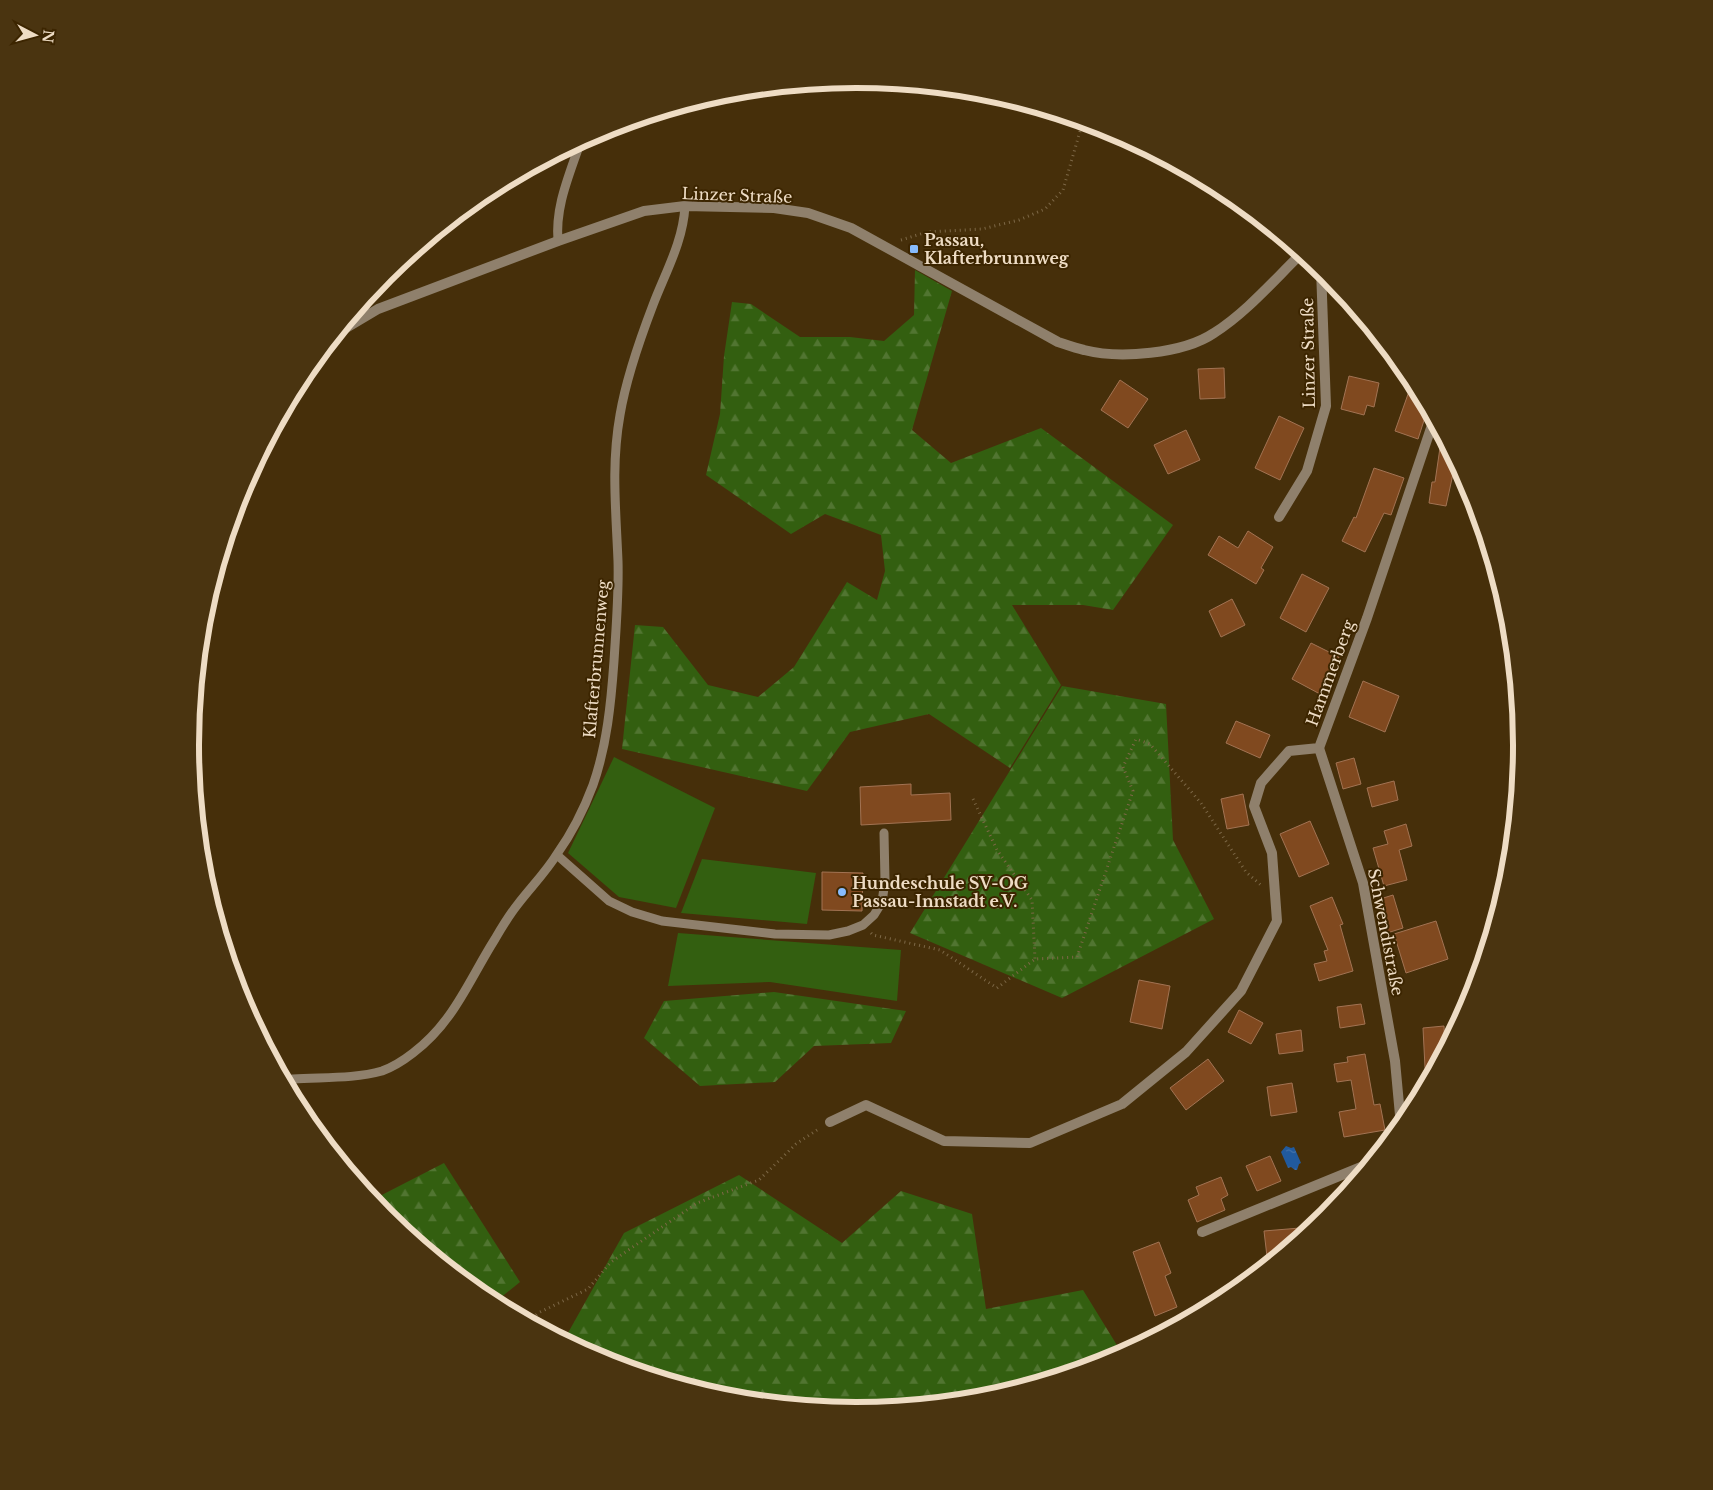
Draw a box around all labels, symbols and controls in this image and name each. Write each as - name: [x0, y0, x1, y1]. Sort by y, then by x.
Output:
- north arrow: [10, 10, 60, 60]
- text: N: [38, 29, 58, 44]
- street label: Linzer Straße: [681, 183, 793, 207]
- place label: Passau, Klafterbrunnweg: [924, 230, 1070, 268]
- marker: Passau, Klafterbrunnweg: [908, 243, 920, 255]
- street label: Linzer Straße: [1297, 297, 1319, 409]
- street label: Klafterbrunnenweg: [579, 579, 613, 739]
- street label: Hammerberg: [1302, 617, 1359, 729]
- street label: Schwendistraße: [1364, 867, 1408, 997]
- place label: Hundeschule SV-OG Passau-Innstadt e.V.: [852, 873, 1028, 911]
- marker: Hundeschule SV-OG Passau-Innstadt e.V.: [836, 886, 848, 898]

